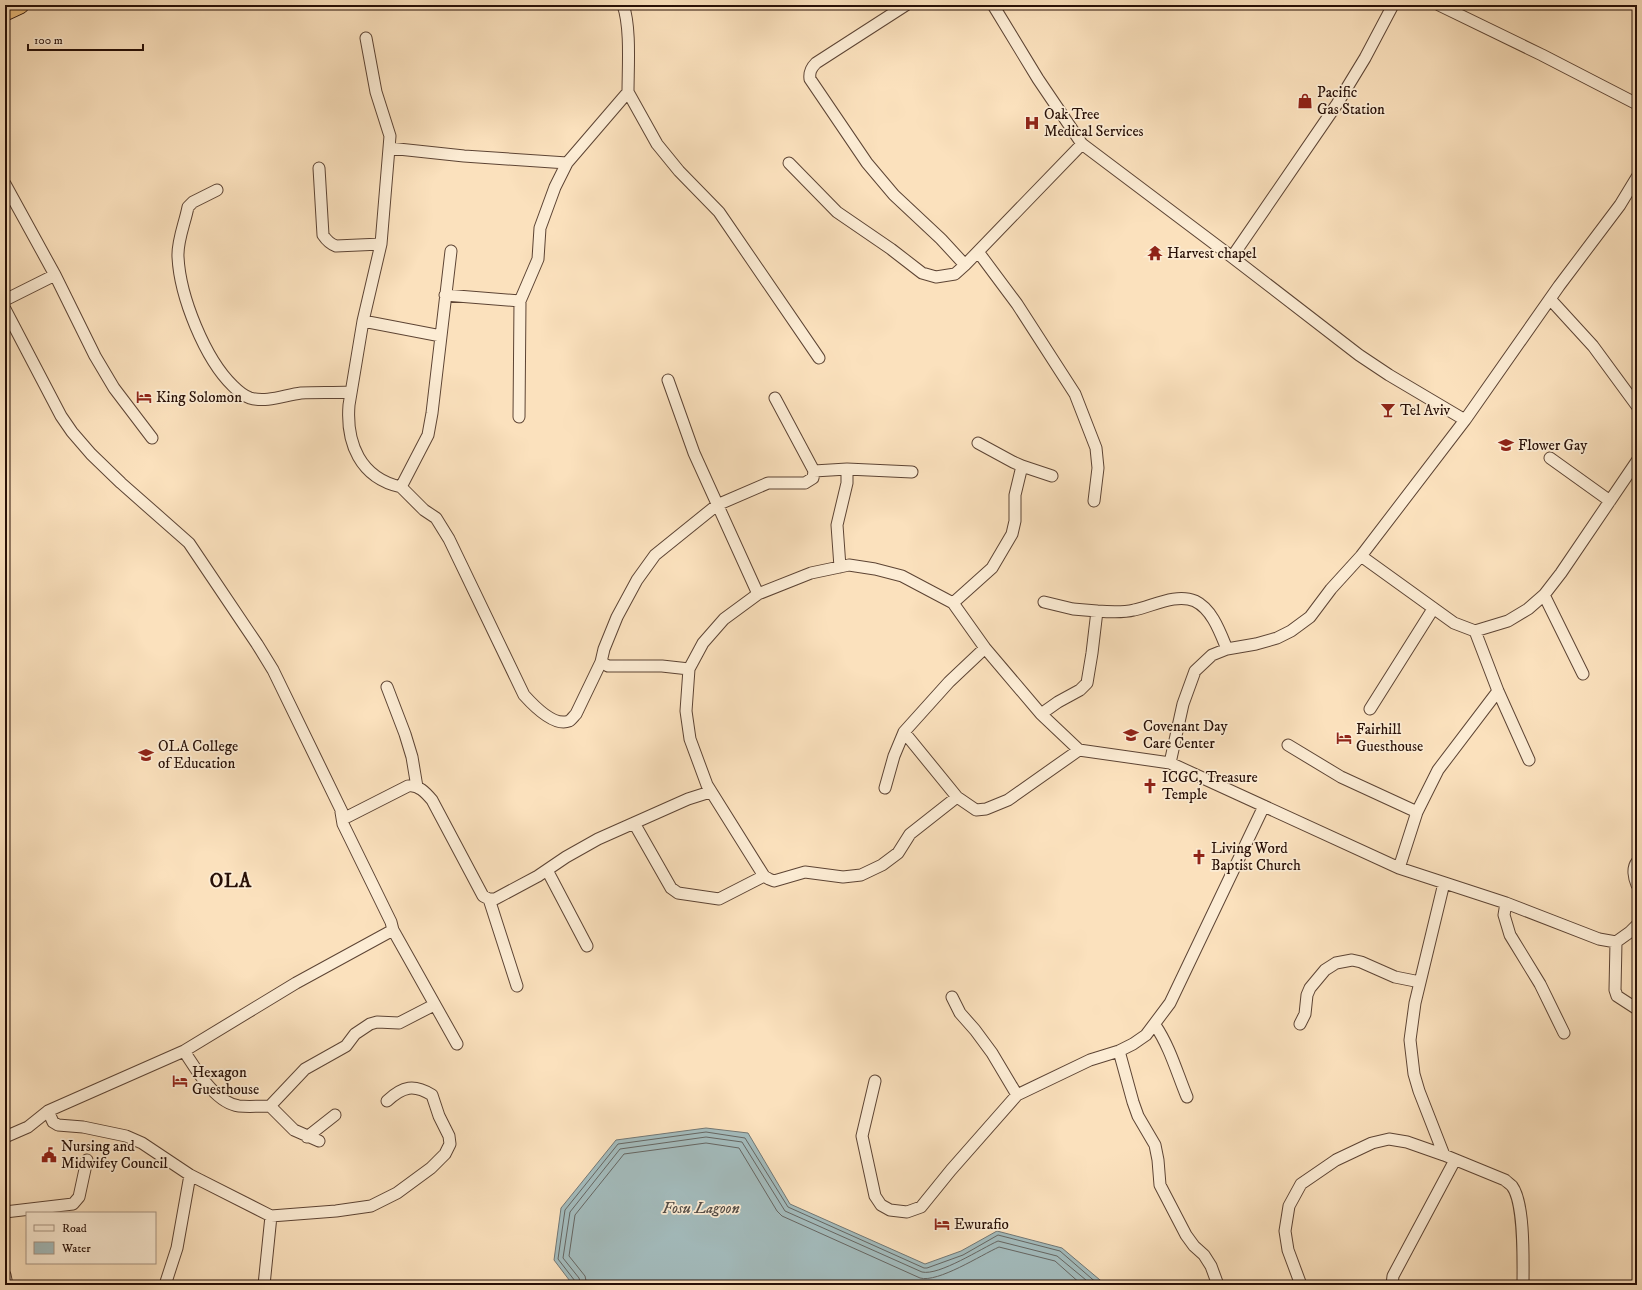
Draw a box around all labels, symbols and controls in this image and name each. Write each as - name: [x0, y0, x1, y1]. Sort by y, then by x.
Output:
- scale bar: [28, 26, 143, 52]
- text: 100 m: [34, 33, 63, 48]
- place label: Pacific Gas Station: [1317, 83, 1385, 119]
- shop icon: Pacific Gas Station: [1296, 92, 1314, 110]
- place label: Oak Tree Medical Services: [1044, 105, 1144, 141]
- hospital icon: Oak Tree Medical Services: [1023, 114, 1041, 132]
- temple icon: Harvest chapel: [1146, 244, 1164, 262]
- place label: Harvest chapel: [1167, 244, 1257, 263]
- hotel icon: King Solomon: [135, 388, 153, 406]
- place label: King Solomon: [156, 388, 242, 407]
- bar icon: Tel Aviv: [1379, 401, 1397, 419]
- place label: Tel Aviv: [1400, 401, 1451, 420]
- school or university icon: Flower Gay: [1497, 436, 1515, 454]
- place label: Flower Gay: [1518, 436, 1588, 455]
- place label: Covenant Day Care Center: [1143, 717, 1228, 753]
- place label: Fairhill Guesthouse: [1356, 720, 1423, 756]
- school or university icon: Covenant Day Care Center: [1122, 726, 1140, 744]
- hotel icon: Fairhill Guesthouse: [1335, 729, 1353, 747]
- place label: OLA College of Education: [158, 737, 238, 773]
- school or university icon: OLA College of Education: [137, 746, 155, 764]
- place label: ICGC, Treasure Temple: [1162, 768, 1258, 804]
- church icon: ICGC, Treasure Temple: [1141, 777, 1159, 795]
- place label: Living Word Baptist Church: [1211, 839, 1301, 875]
- church icon: Living Word Baptist Church: [1190, 848, 1208, 866]
- district label: OLA: [210, 870, 252, 893]
- place label: Hexagon Guesthouse: [192, 1063, 259, 1099]
- hotel icon: Hexagon Guesthouse: [171, 1072, 189, 1090]
- place label: Nursing and Midwifey Council: [61, 1137, 168, 1173]
- public building icon: Nursing and Midwifey Council: [40, 1146, 58, 1164]
- water label: Fosu Lagoon: [662, 1198, 740, 1218]
- legend: [26, 1212, 156, 1264]
- hotel icon: Ewurafio: [933, 1215, 951, 1233]
- place label: Ewurafio: [954, 1215, 1009, 1234]
- text: Road: [62, 1221, 87, 1236]
- text: Water: [61, 1241, 91, 1256]

